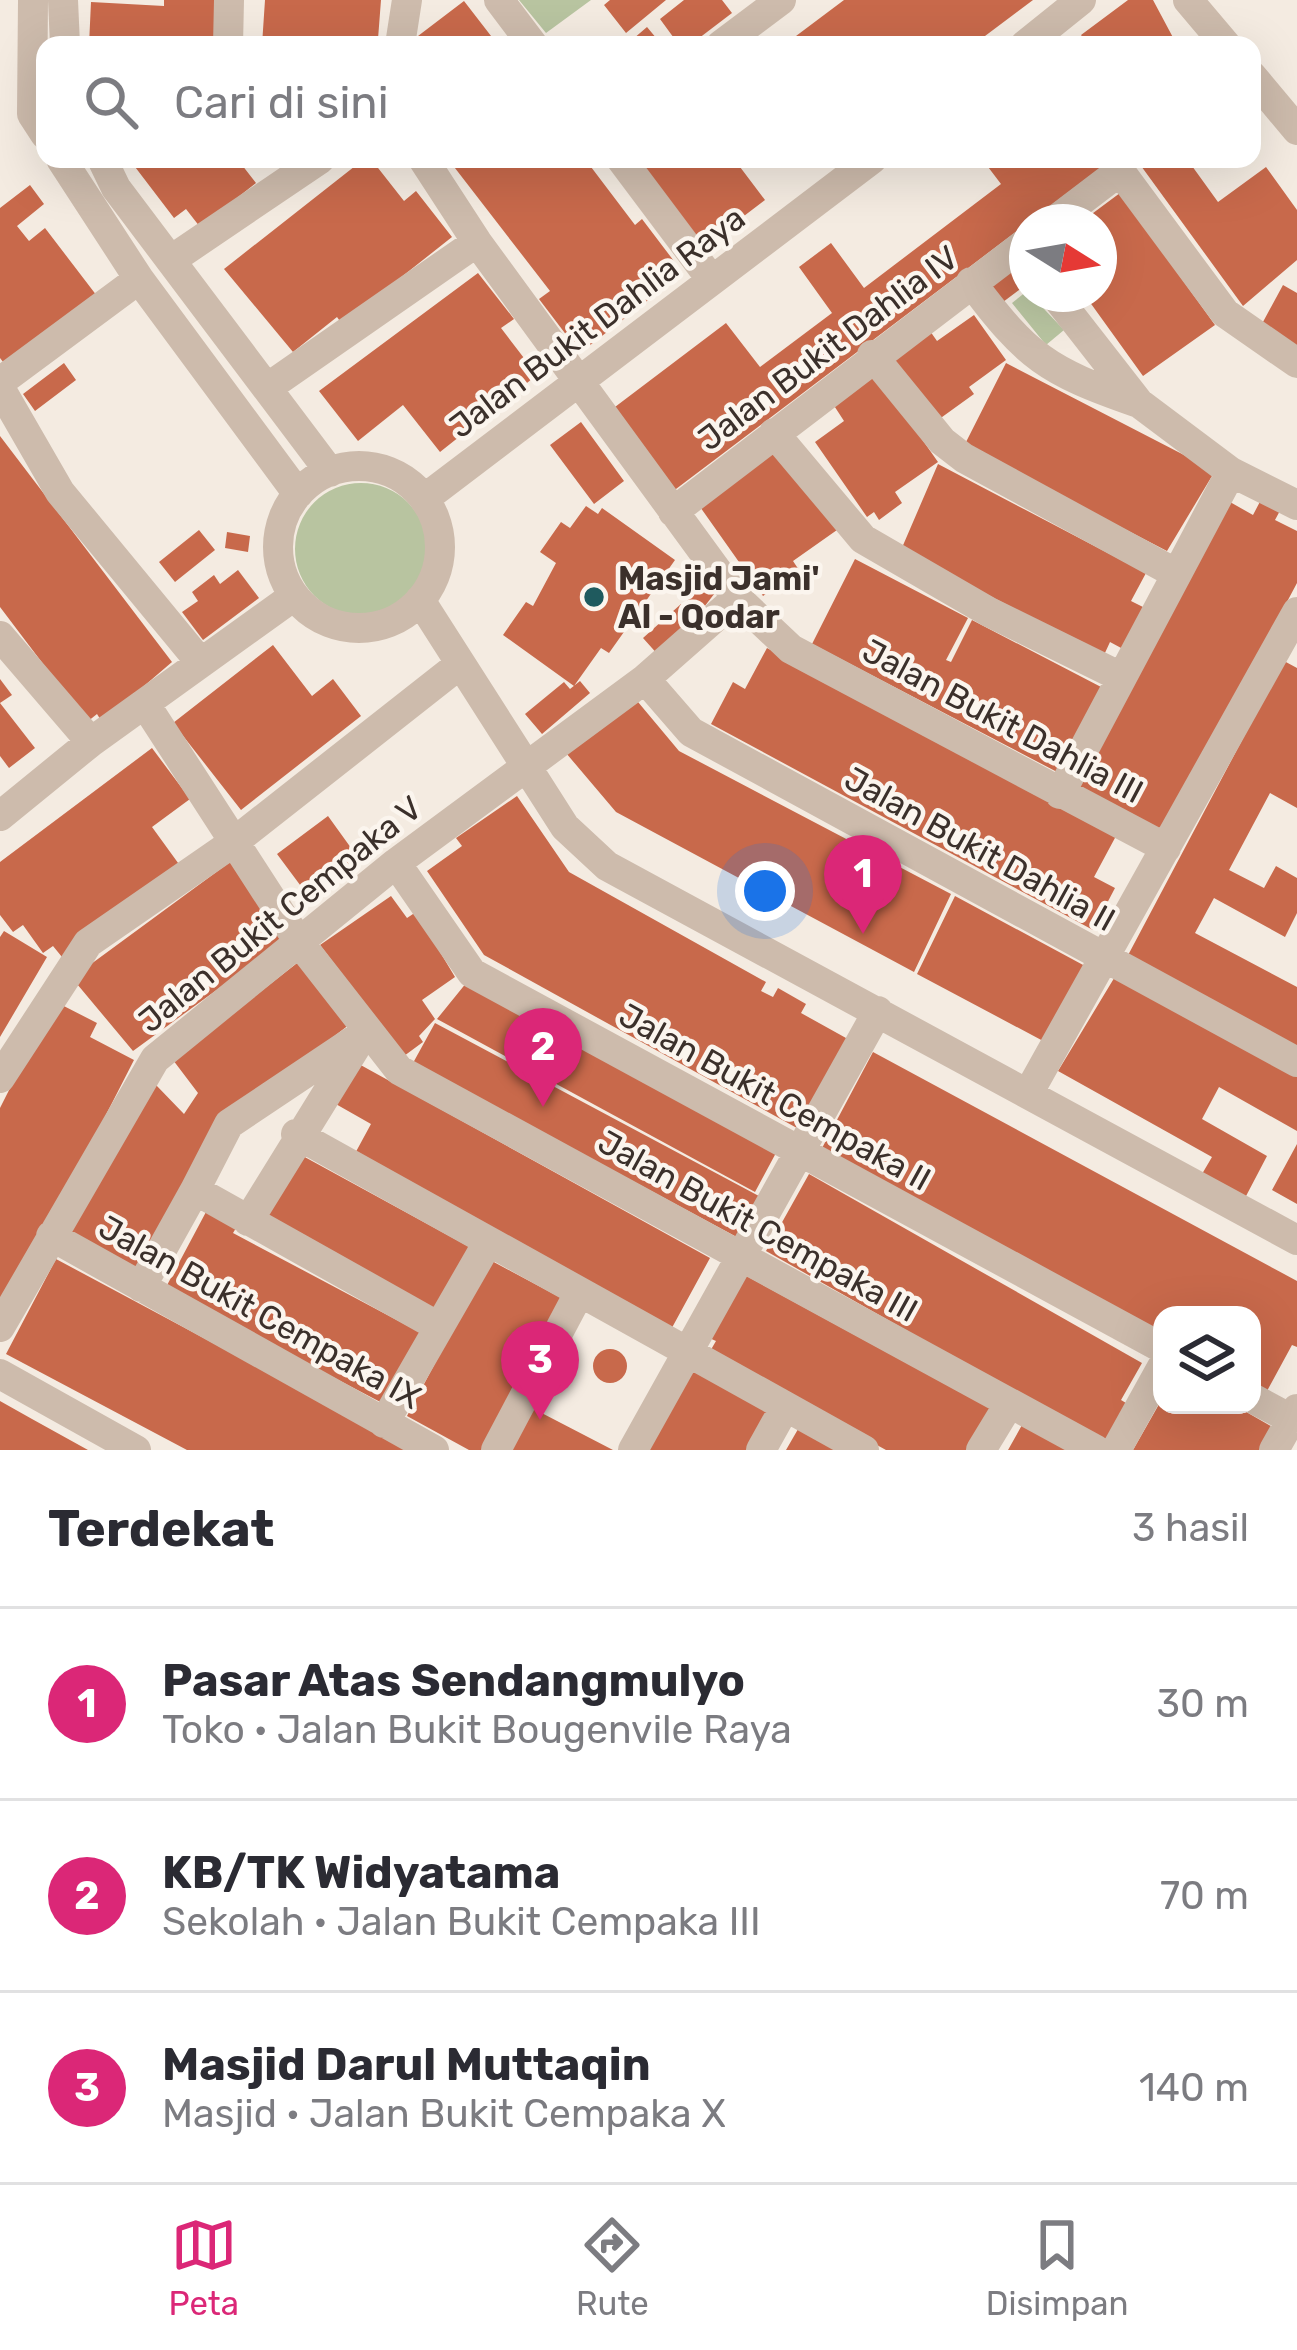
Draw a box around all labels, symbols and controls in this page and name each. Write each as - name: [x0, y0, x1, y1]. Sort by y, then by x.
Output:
- search box: [36, 36, 1261, 168]
- icon: search: [78, 69, 144, 135]
- text: Cari di sini: [174, 76, 389, 129]
- street label: Jalan Bukit Dahlia Raya: [442, 198, 752, 446]
- north arrow: [1009, 204, 1117, 312]
- street label: Jalan Bukit Dahlia IV: [690, 238, 966, 458]
- place label: Masjid Jami' Al - Qodar: [618, 559, 820, 636]
- marker: Masjid Jami' Al - Qodar: [581, 584, 607, 610]
- street label: Jalan Bukit Dahlia III: [856, 631, 1150, 811]
- street label: Jalan Bukit Dahlia II: [838, 759, 1122, 939]
- street label: Jalan Bukit Cempaka V: [131, 788, 429, 1040]
- pin: 1: [824, 835, 902, 934]
- your location: [735, 861, 795, 921]
- street label: Jalan Bukit Cempaka II: [613, 995, 937, 1199]
- pin: 2: [504, 1008, 582, 1107]
- street label: Jalan Bukit Cempaka III: [592, 1122, 924, 1330]
- street label: Jalan Bukit Cempaka IX: [92, 1207, 428, 1417]
- map controls: [1153, 1306, 1261, 1414]
- button: layers: [1153, 1306, 1261, 1414]
- pin: 3: [501, 1321, 579, 1420]
- text: Terdekat: [48, 1498, 274, 1559]
- text: 3 hasil: [1132, 1505, 1249, 1551]
- text: Pasar Atas Sendangmulyo: [162, 1654, 745, 1707]
- text: 1: [77, 1681, 97, 1727]
- text: 30 m: [1157, 1681, 1249, 1727]
- text: Toko · Jalan Bukit Bougenvile Raya: [162, 1707, 792, 1753]
- text: KB/TK Widyatama: [162, 1846, 560, 1899]
- text: 2: [74, 1873, 100, 1919]
- text: 70 m: [1160, 1873, 1249, 1919]
- text: Sekolah · Jalan Bukit Cempaka III: [162, 1899, 761, 1945]
- text: Masjid Darul Muttaqin: [162, 2038, 651, 2091]
- text: 3: [74, 2065, 100, 2111]
- text: 140 m: [1139, 2065, 1249, 2111]
- text: Masjid · Jalan Bukit Cempaka X: [162, 2091, 726, 2137]
- tab: Peta: [168, 2212, 239, 2323]
- tab: Rute: [576, 2212, 649, 2323]
- tab: Disimpan: [986, 2212, 1129, 2323]

